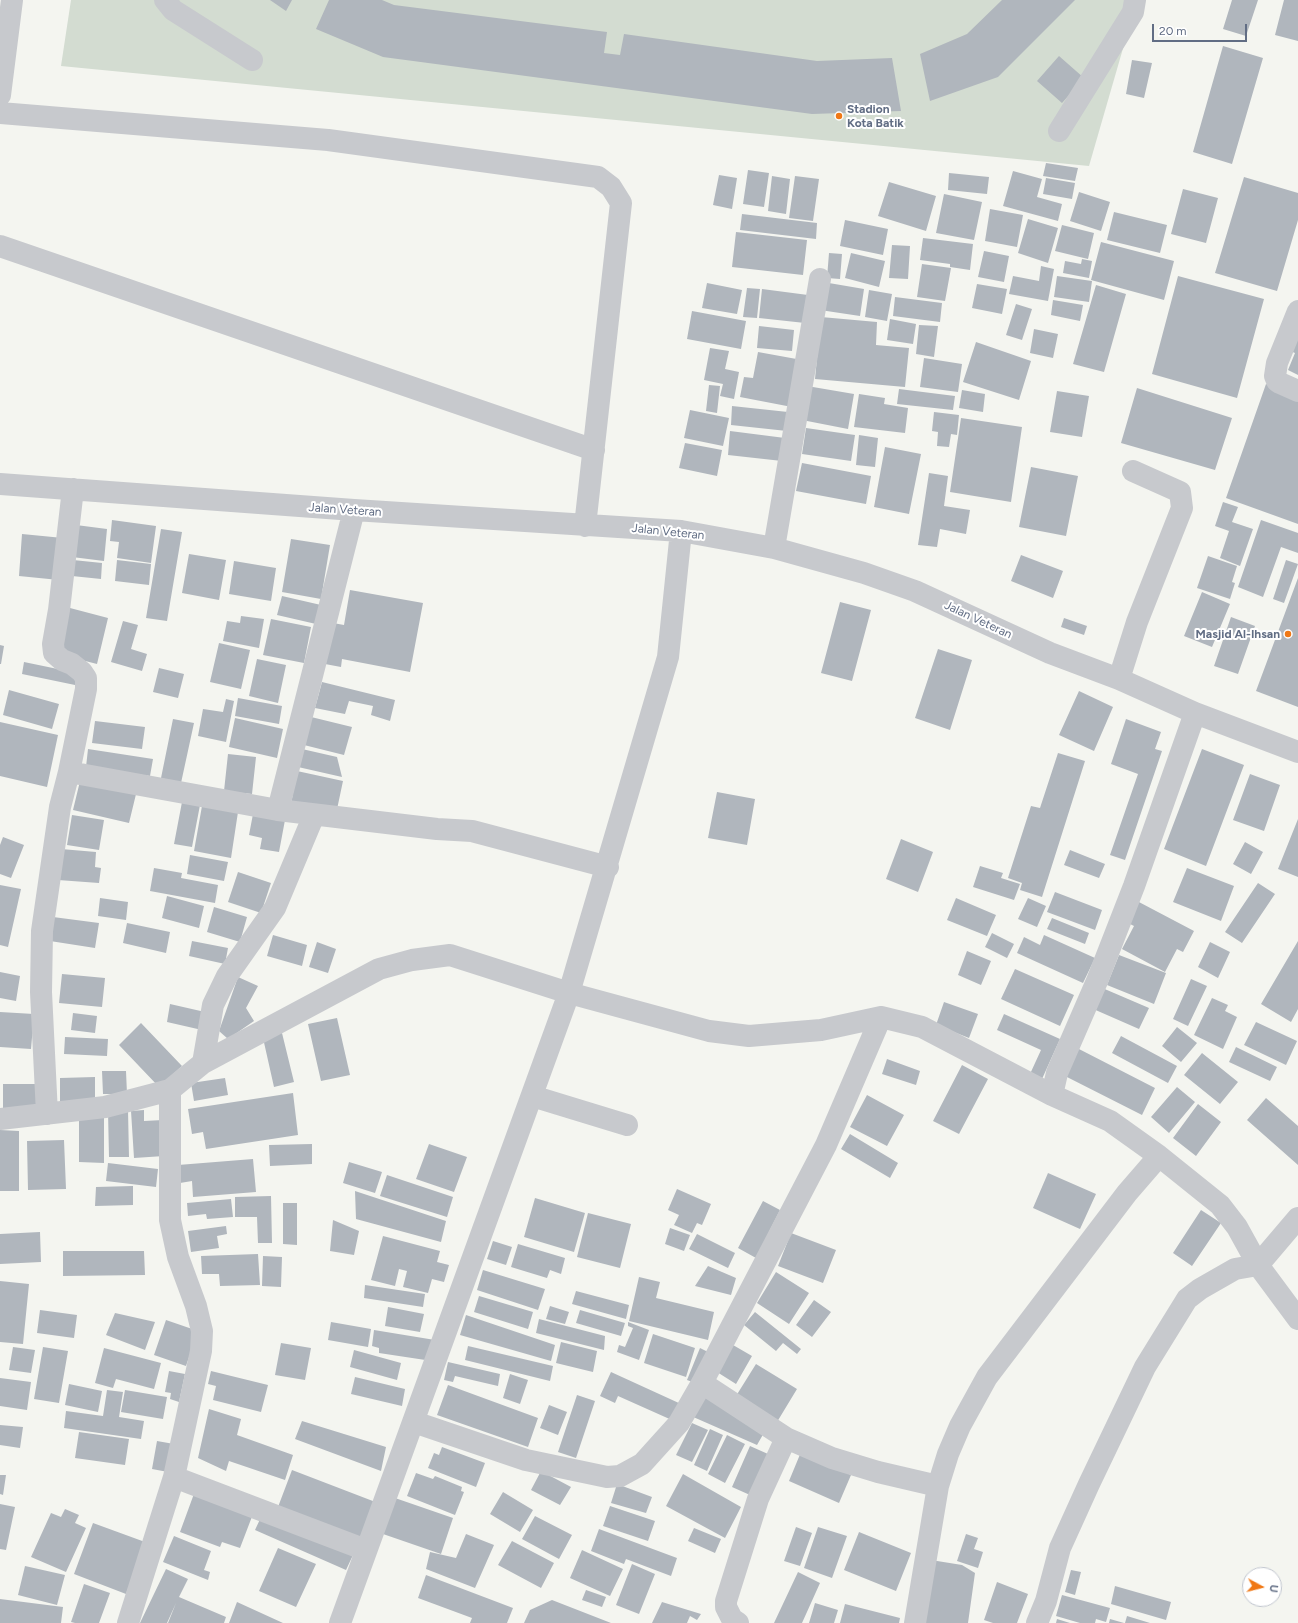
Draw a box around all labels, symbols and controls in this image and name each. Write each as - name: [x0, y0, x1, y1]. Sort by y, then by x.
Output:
- scale bar: [1154, 16, 1249, 42]
- text: 20 m: [1159, 24, 1187, 38]
- place label: Stadion Kota Batik: [847, 102, 904, 130]
- marker: Stadion Kota Batik: [834, 111, 844, 121]
- street label: Jalan Veteran: [308, 500, 382, 520]
- street label: Jalan Veteran: [631, 521, 705, 543]
- street label: Jalan Veteran: [942, 598, 1014, 642]
- place label: Masjid Al-Ihsan: [1196, 627, 1280, 641]
- marker: Masjid Al-Ihsan: [1283, 629, 1293, 639]
- north arrow: [1242, 1567, 1282, 1607]
- text: U: [1266, 1584, 1280, 1593]

